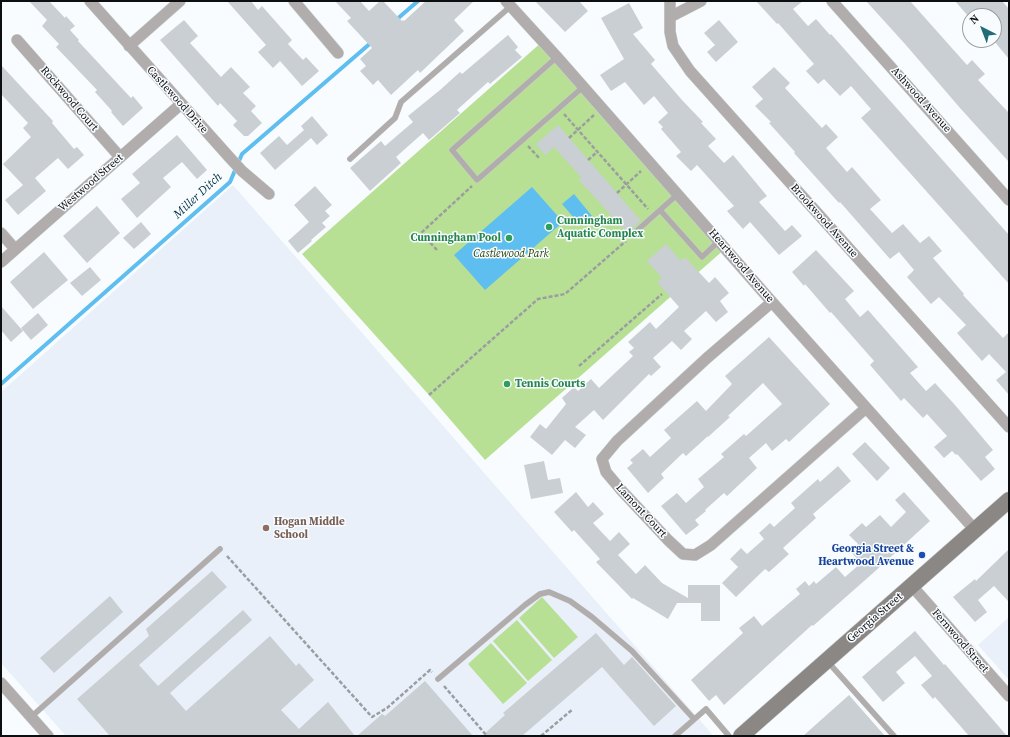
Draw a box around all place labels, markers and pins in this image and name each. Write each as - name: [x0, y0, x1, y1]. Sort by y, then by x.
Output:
- place label: Cunningham Aquatic Complex: [557, 214, 643, 240]
- marker: Cunningham Aquatic Complex: [544, 222, 554, 232]
- place label: Cunningham Pool: [411, 231, 501, 245]
- marker: Cunningham Pool: [504, 233, 514, 243]
- place label: Tennis Courts: [515, 377, 585, 391]
- marker: Tennis Courts: [502, 379, 512, 389]
- place label: Hogan Middle School: [274, 515, 345, 541]
- marker: Hogan Middle School: [261, 523, 271, 533]
- place label: Georgia Street & Heartwood Avenue: [818, 542, 914, 568]
- marker: Georgia Street & Heartwood Avenue: [917, 550, 927, 560]

